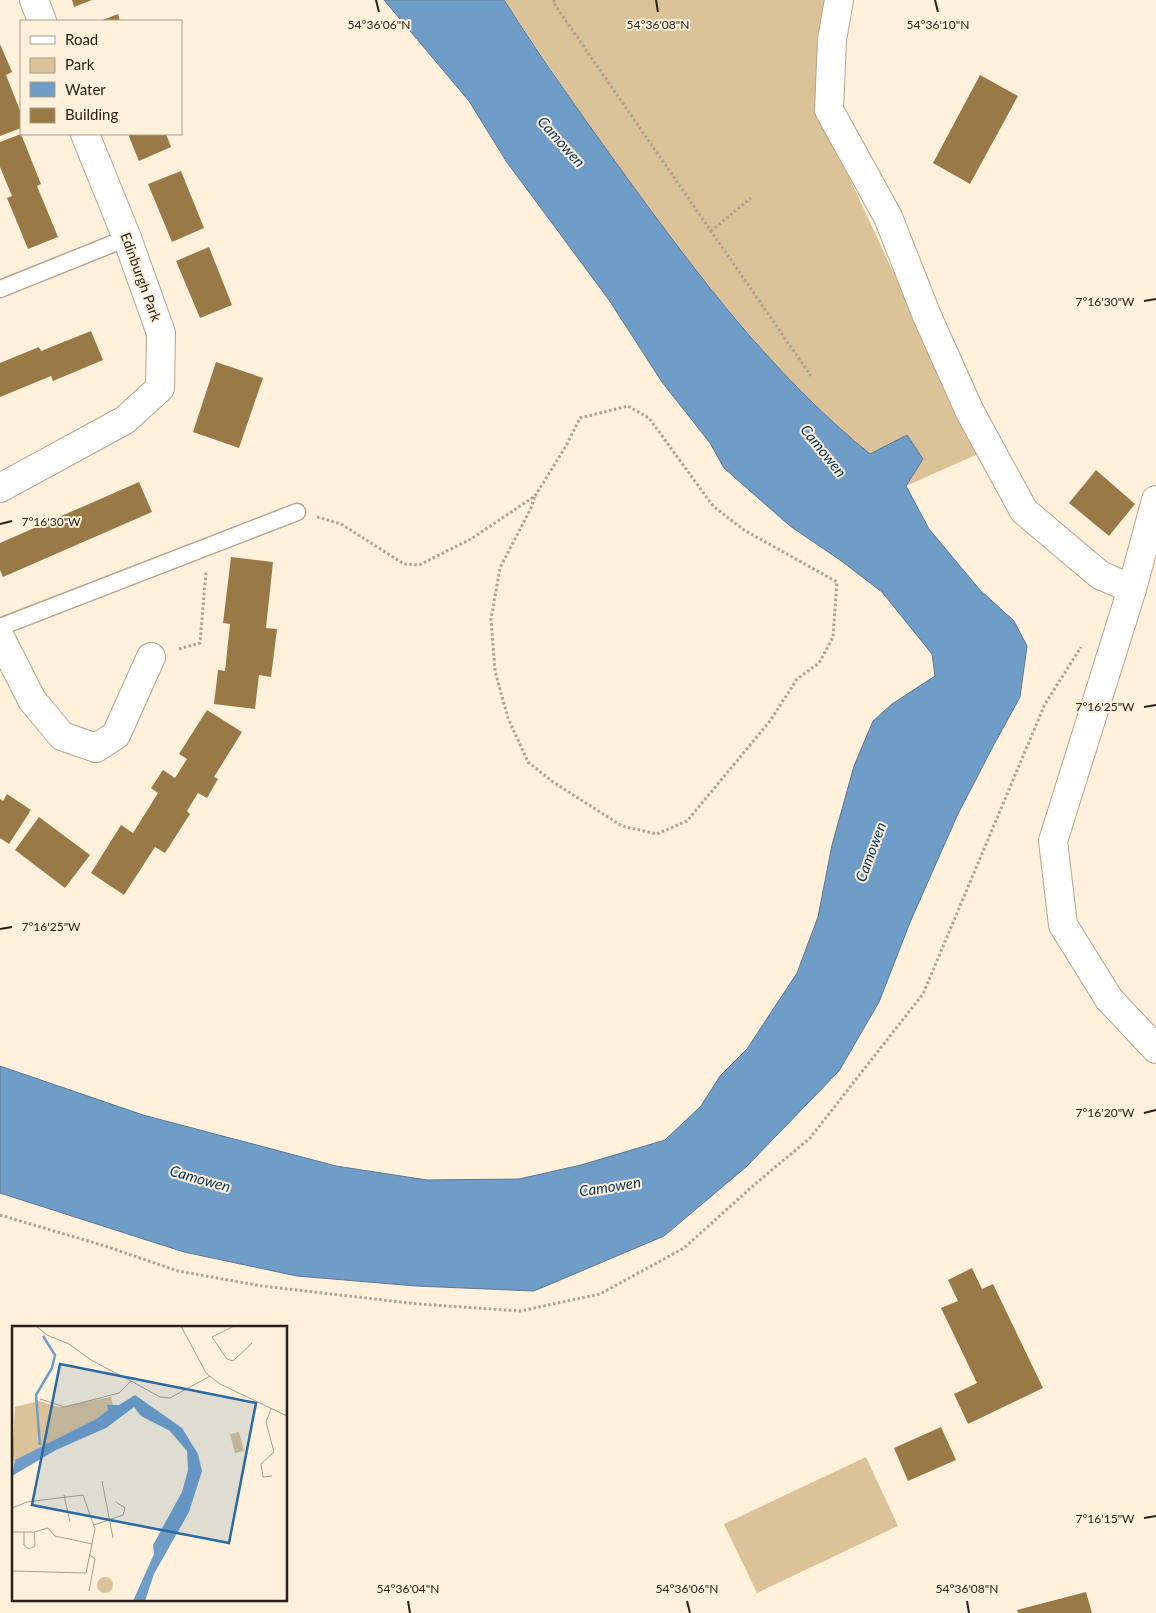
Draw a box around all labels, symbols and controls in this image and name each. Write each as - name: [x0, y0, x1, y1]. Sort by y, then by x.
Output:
- text: 54°36'06"N: [348, 17, 410, 32]
- text: 54°36'08"N: [627, 17, 689, 32]
- text: 54°36'10"N: [907, 17, 969, 32]
- legend: [20, 20, 182, 135]
- text: Road: [65, 30, 98, 48]
- text: Park: [65, 55, 95, 73]
- text: Water: [65, 80, 106, 98]
- text: Building: [65, 105, 118, 123]
- water label: Camowen: [534, 112, 589, 171]
- street label: Edinburgh Park: [118, 230, 166, 324]
- text: 7°16'30"W: [1075, 294, 1135, 309]
- water label: Camowen: [797, 421, 850, 480]
- text: 7°16'30"W: [21, 514, 81, 529]
- text: 7°16'25"W: [1075, 699, 1135, 714]
- water label: Camowen: [851, 819, 889, 884]
- text: 7°16'25"W: [21, 919, 81, 934]
- text: 7°16'20"W: [1075, 1105, 1135, 1120]
- water label: Camowen: [168, 1161, 233, 1195]
- water label: Camowen: [578, 1172, 642, 1200]
- inset map: [12, 1326, 288, 1600]
- text: 7°16'15"W: [1075, 1511, 1135, 1526]
- text: 54°36'04"N: [377, 1581, 439, 1596]
- text: 54°36'06"N: [656, 1581, 718, 1596]
- text: 54°36'08"N: [936, 1581, 998, 1596]

